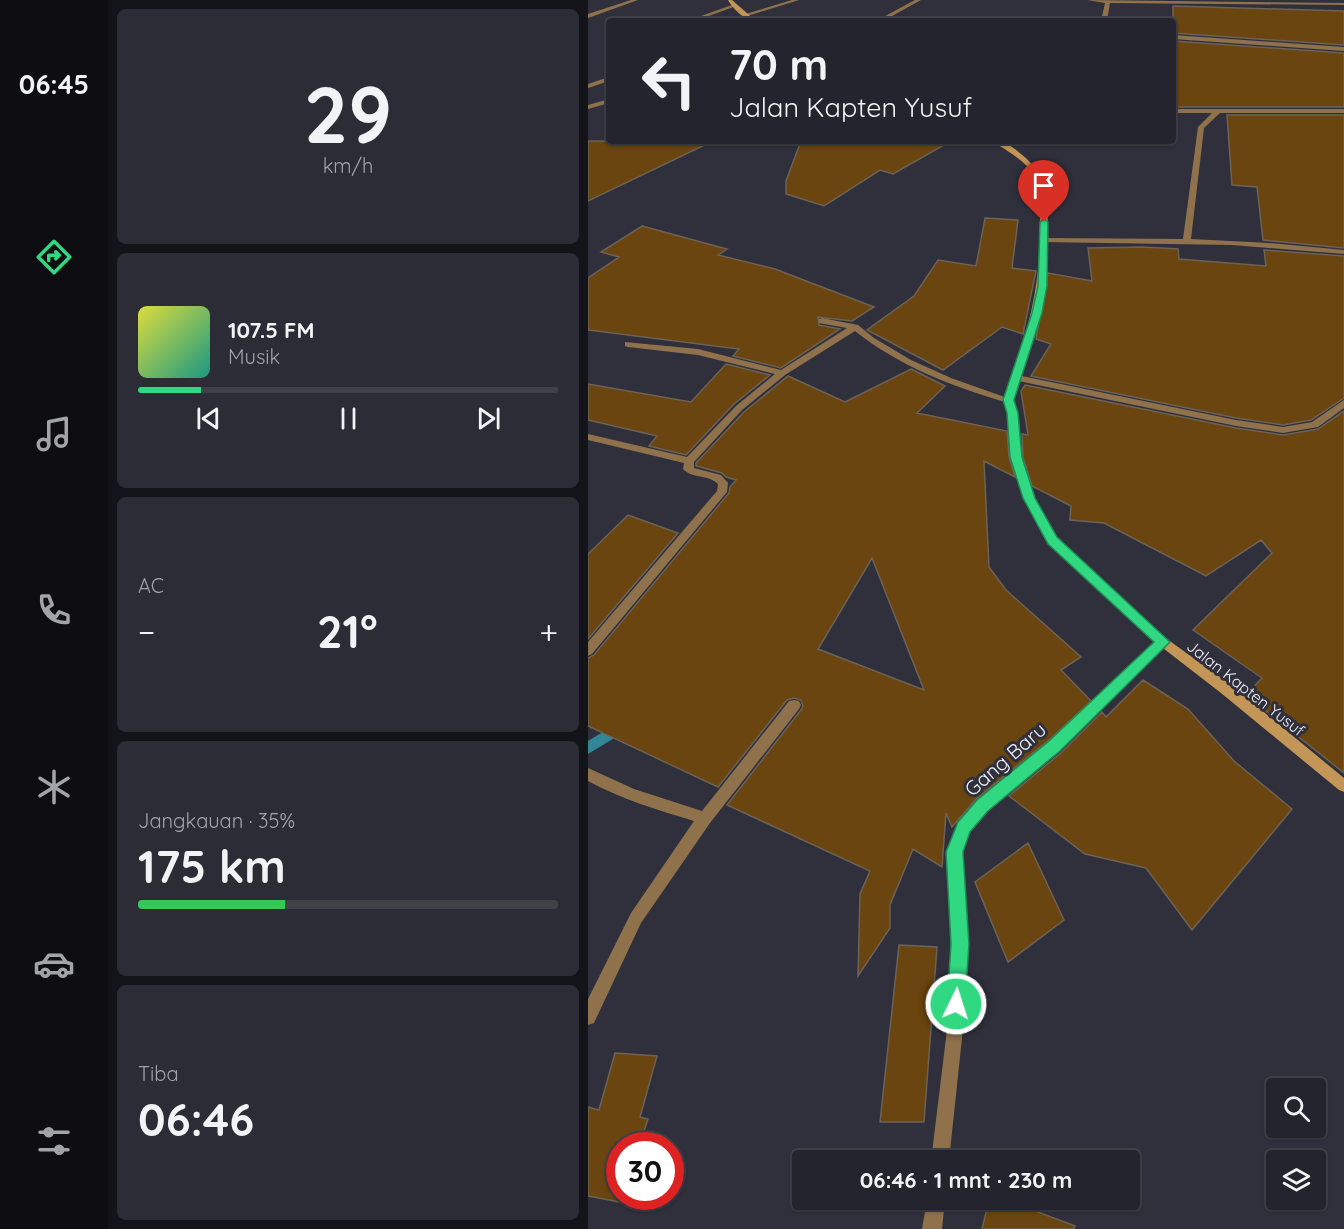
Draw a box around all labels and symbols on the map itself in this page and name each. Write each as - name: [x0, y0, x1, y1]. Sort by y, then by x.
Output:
- pin: [1018, 160, 1069, 222]
- street label: Jalan Kapten Yusuf: [1183, 636, 1309, 740]
- street label: Gang Baru: [959, 717, 1051, 801]
- position arrow: [924, 972, 988, 1036]
- speed limit sign: 30: [606, 1132, 684, 1210]

